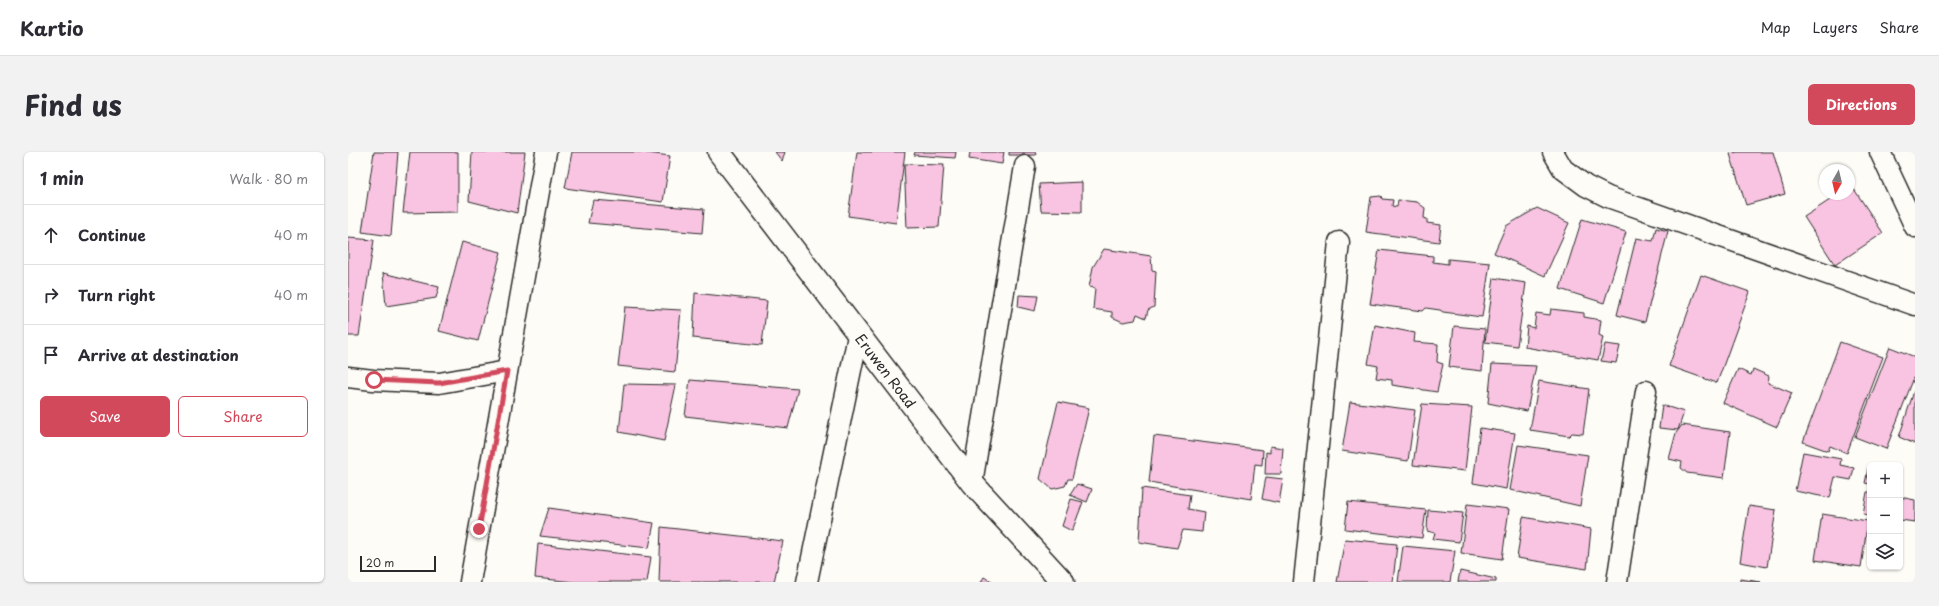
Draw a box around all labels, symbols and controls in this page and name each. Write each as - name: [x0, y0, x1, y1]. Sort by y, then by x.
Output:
- text: Kartio: [20, 14, 83, 42]
- text: Map: [1761, 17, 1791, 38]
- text: Layers: [1813, 17, 1858, 38]
- text: Share: [1880, 17, 1919, 38]
- text: Find us: [24, 83, 122, 126]
- button: Directions: [1808, 84, 1915, 125]
- north arrow: [1819, 164, 1855, 200]
- text: 1 min: [40, 165, 84, 191]
- text: Walk · 80 m: [230, 169, 308, 188]
- text: Continue: [78, 223, 146, 246]
- icon: ahead: [40, 224, 62, 246]
- text: 40 m: [274, 225, 308, 244]
- text: Turn right: [78, 283, 155, 306]
- icon: right: [40, 284, 62, 306]
- text: 40 m: [274, 285, 308, 304]
- street label: Eruwen Road: [851, 329, 921, 412]
- text: Arrive at destination: [78, 343, 239, 366]
- icon: arrive: [40, 344, 62, 366]
- route start: [365, 371, 383, 389]
- button: Save: [40, 396, 170, 437]
- button: Share: [178, 396, 308, 437]
- map controls: [1867, 462, 1903, 570]
- button: +: [1867, 462, 1903, 498]
- button: −: [1867, 498, 1903, 534]
- route end: [470, 520, 488, 538]
- button: layers: [1867, 534, 1903, 570]
- scale bar: [360, 554, 436, 573]
- text: 20 m: [366, 554, 394, 571]

